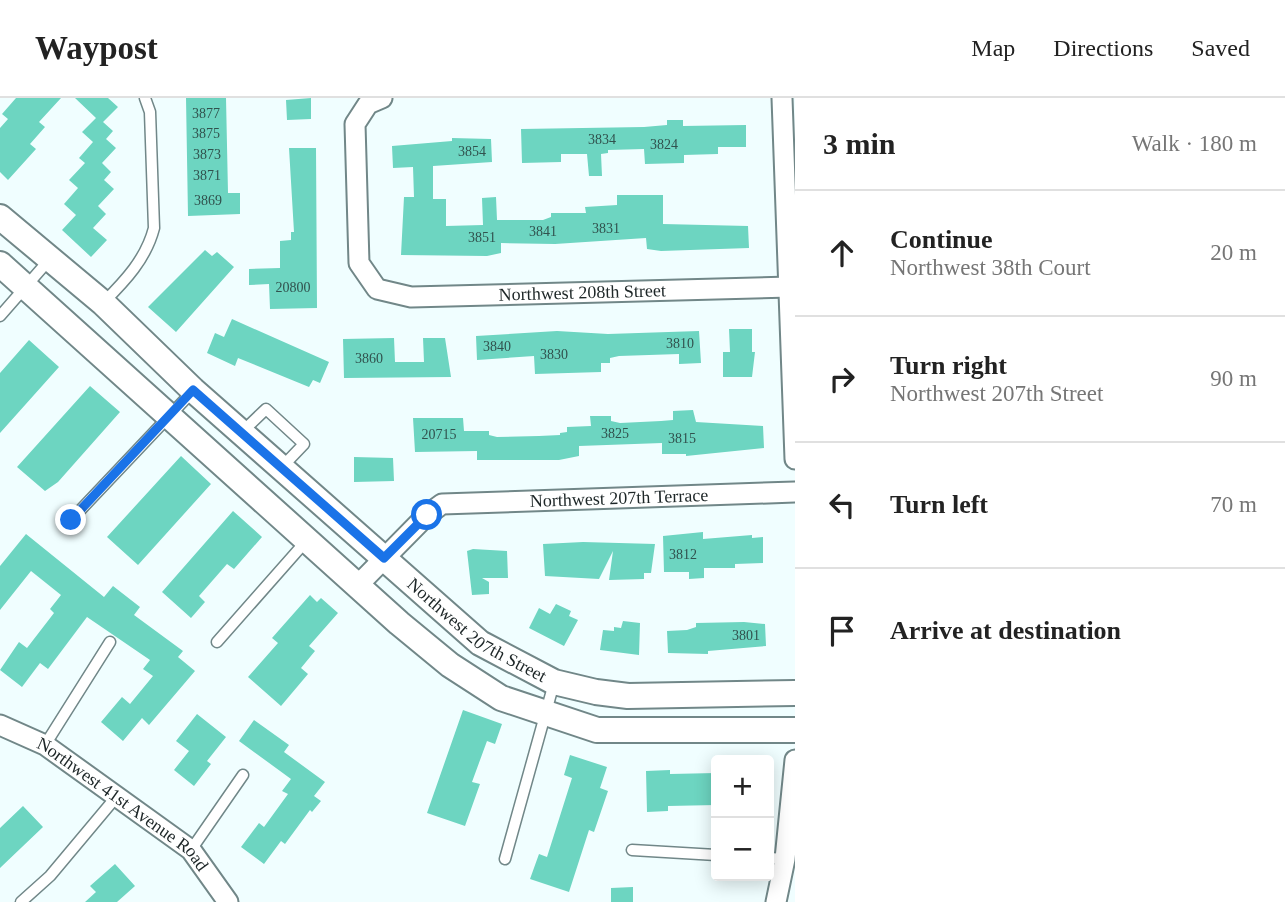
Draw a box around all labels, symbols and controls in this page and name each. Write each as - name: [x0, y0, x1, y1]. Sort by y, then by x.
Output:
- text: Waypost: [35, 30, 158, 66]
- text: Map: [971, 35, 1015, 61]
- text: Directions: [1053, 35, 1153, 61]
- text: Saved: [1191, 35, 1250, 61]
- house number: 3877: [192, 106, 220, 121]
- house number: 3875: [192, 126, 220, 141]
- text: 3 min: [823, 127, 896, 160]
- text: Walk · 180 m: [1132, 131, 1257, 156]
- house number: 3834: [588, 132, 616, 147]
- house number: 3824: [650, 137, 678, 152]
- house number: 3854: [458, 144, 486, 159]
- house number: 3873: [193, 147, 221, 162]
- house number: 3871: [193, 168, 221, 183]
- house number: 3869: [194, 193, 222, 208]
- house number: 3831: [592, 221, 620, 236]
- house number: 3841: [529, 224, 557, 239]
- text: Continue: [890, 225, 993, 254]
- house number: 3851: [468, 230, 496, 245]
- icon: ahead: [823, 234, 861, 272]
- text: 20 m: [1210, 240, 1257, 265]
- text: Northwest 38th Court: [890, 255, 1091, 280]
- house number: 20800: [276, 280, 311, 295]
- street label: Northwest 208th Street: [498, 280, 666, 305]
- house number: 3810: [666, 336, 694, 351]
- house number: 3840: [483, 339, 511, 354]
- house number: 3830: [540, 347, 568, 362]
- house number: 3860: [355, 351, 383, 366]
- text: Turn right: [890, 351, 1007, 380]
- icon: right: [823, 360, 861, 398]
- text: 90 m: [1210, 366, 1257, 391]
- text: Northwest 207th Street: [890, 381, 1103, 406]
- house number: 3825: [601, 426, 629, 441]
- house number: 20715: [422, 427, 457, 442]
- house number: 3815: [668, 431, 696, 446]
- street label: Northwest 207th Terrace: [529, 485, 709, 511]
- icon: left: [823, 486, 861, 524]
- text: Turn left: [890, 490, 988, 519]
- text: 70 m: [1210, 492, 1257, 517]
- route start: [411, 499, 442, 530]
- route end: [55, 504, 86, 535]
- house number: 3812: [669, 547, 697, 562]
- street label: Northwest 207th Street: [403, 574, 550, 686]
- icon: arrive: [823, 612, 861, 650]
- text: Arrive at destination: [890, 616, 1121, 645]
- house number: 3801: [732, 628, 760, 643]
- street label: Northwest 41st Avenue Road: [34, 733, 213, 875]
- map controls: [711, 755, 774, 881]
- button: +: [711, 755, 774, 818]
- button: −: [711, 818, 774, 881]

